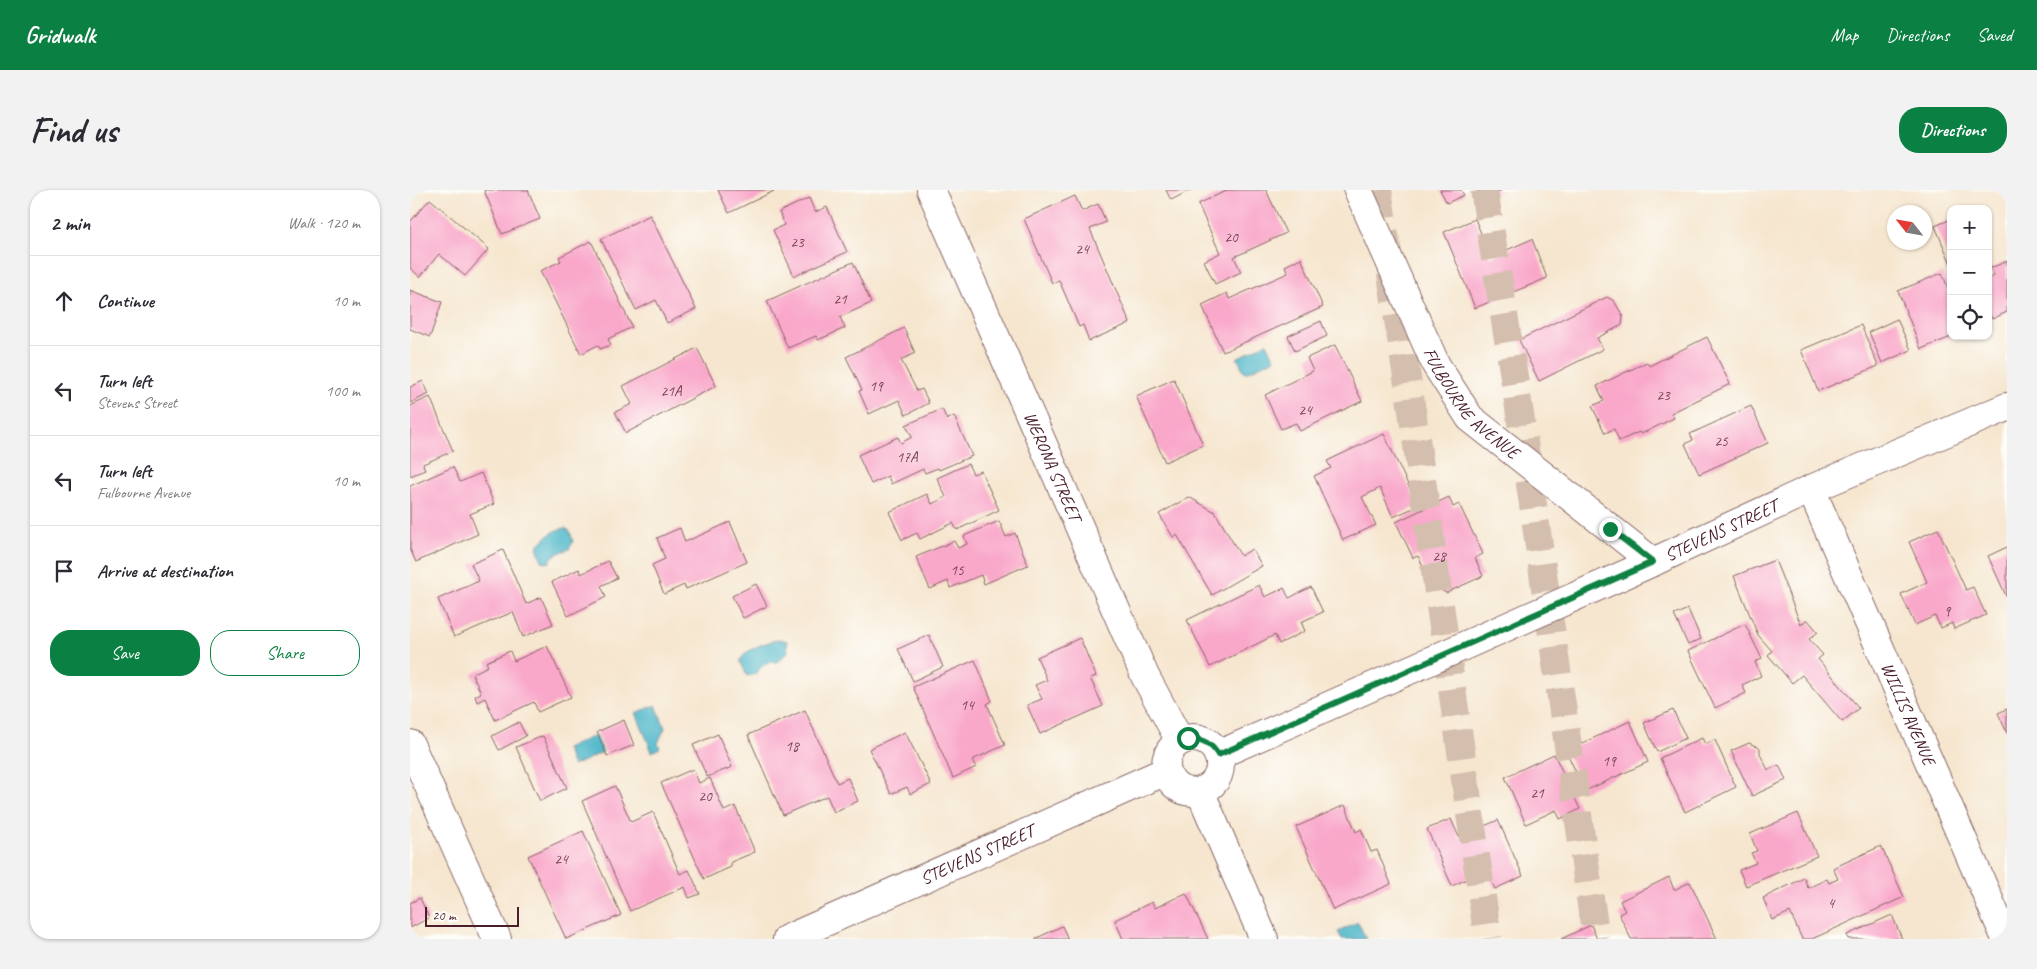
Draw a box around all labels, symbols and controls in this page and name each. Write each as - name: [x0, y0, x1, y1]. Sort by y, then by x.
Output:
- text: Gridwalk: [25, 20, 95, 50]
- text: Map: [1831, 24, 1858, 46]
- text: Directions: [1886, 24, 1949, 46]
- text: Saved: [1977, 24, 2012, 46]
- button: Directions: [1899, 107, 2007, 153]
- text: Find us: [30, 108, 117, 153]
- north arrow: [1887, 205, 1932, 250]
- map controls: [1947, 205, 1992, 340]
- button: +: [1947, 205, 1992, 250]
- text: 2 min: [50, 210, 90, 236]
- text: Walk · 120 m: [288, 213, 360, 233]
- house number: 20: [1224, 228, 1239, 247]
- house number: 23: [790, 233, 805, 252]
- house number: 24: [1075, 240, 1090, 259]
- button: −: [1947, 250, 1992, 295]
- icon: ahead: [50, 287, 78, 315]
- text: Continue: [97, 289, 154, 313]
- house number: 21: [833, 290, 848, 309]
- text: 10 m: [333, 291, 360, 311]
- button: locate: [1947, 295, 1992, 340]
- street label: FULBOURNE AVENUE: [1419, 344, 1525, 465]
- text: Turn left: [97, 369, 152, 393]
- icon: left: [50, 377, 78, 405]
- house number: 19: [869, 377, 884, 396]
- text: 100 m: [326, 381, 360, 401]
- house number: 21A: [660, 382, 683, 401]
- house number: 23: [1656, 386, 1671, 405]
- text: Stevens Street: [97, 393, 177, 413]
- house number: 24: [1298, 401, 1313, 420]
- street label: WERONA STREET: [1019, 409, 1088, 528]
- house number: 25: [1714, 432, 1729, 451]
- house number: 17A: [896, 448, 919, 467]
- text: Turn left: [97, 459, 152, 483]
- icon: left: [50, 467, 78, 495]
- text: 10 m: [333, 471, 360, 491]
- text: Fulbourne Avenue: [97, 483, 190, 503]
- street label: STEVENS STREET: [1661, 493, 1785, 566]
- route end: [1599, 518, 1622, 541]
- house number: 28: [1432, 547, 1447, 566]
- icon: arrive: [50, 557, 78, 585]
- text: Arrive at destination: [97, 559, 233, 583]
- house number: 15: [950, 561, 965, 580]
- house number: 9: [1944, 602, 1952, 621]
- button: Save: [50, 630, 200, 676]
- button: Share: [210, 630, 360, 676]
- street label: WILLIS AVENUE: [1877, 659, 1941, 770]
- house number: 14: [960, 696, 975, 715]
- route start: [1177, 727, 1200, 750]
- house number: 18: [785, 737, 800, 756]
- house number: 19: [1602, 752, 1617, 771]
- house number: 21: [1530, 784, 1545, 803]
- house number: 20: [698, 787, 713, 806]
- street label: STEVENS STREET: [917, 818, 1042, 889]
- house number: 24: [554, 850, 569, 869]
- house number: 4: [1828, 894, 1836, 913]
- scale bar: [425, 904, 519, 927]
- text: 20 m: [432, 907, 456, 924]

